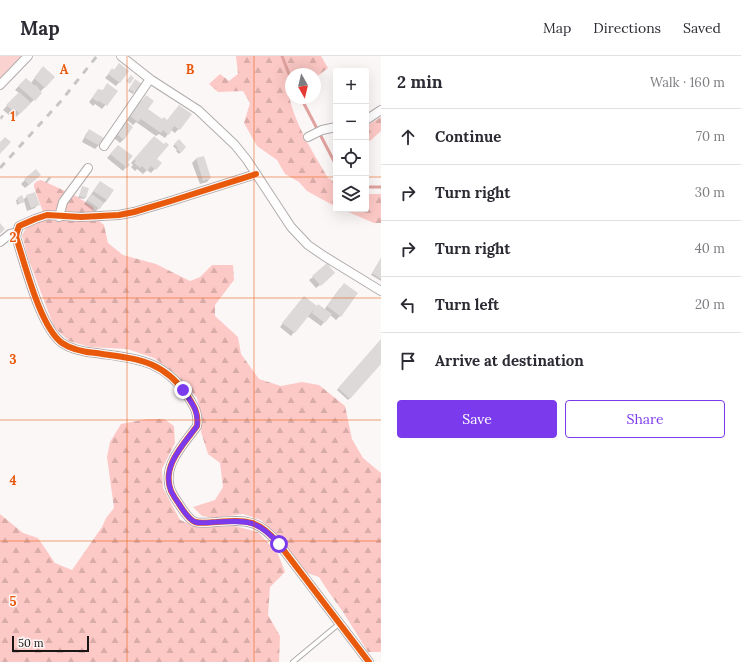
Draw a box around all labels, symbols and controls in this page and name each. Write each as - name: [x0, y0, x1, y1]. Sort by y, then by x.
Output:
- text: Map: [20, 16, 60, 40]
- text: Map: [543, 19, 571, 37]
- text: Directions: [593, 19, 661, 37]
- text: Saved: [683, 19, 721, 37]
- text: A: [60, 61, 69, 78]
- text: B: [186, 61, 195, 78]
- north arrow: [285, 68, 321, 104]
- map controls: [333, 68, 369, 212]
- button: +: [333, 68, 369, 104]
- text: 2 min: [397, 71, 443, 93]
- text: Walk · 160 m: [650, 74, 725, 91]
- button: −: [333, 104, 369, 140]
- text: 1: [10, 108, 16, 125]
- icon: ahead: [397, 126, 419, 148]
- text: Continue: [435, 127, 501, 146]
- text: 70 m: [696, 128, 725, 145]
- button: locate: [333, 140, 369, 176]
- button: layers: [333, 176, 369, 212]
- icon: right: [397, 182, 419, 204]
- text: Turn right: [435, 183, 511, 202]
- text: 30 m: [695, 184, 725, 201]
- text: 2: [10, 229, 17, 246]
- icon: right: [397, 238, 419, 260]
- text: Turn right: [435, 239, 511, 258]
- text: 40 m: [695, 240, 725, 257]
- icon: left: [397, 294, 419, 316]
- text: Turn left: [435, 295, 499, 314]
- text: 20 m: [695, 296, 725, 313]
- icon: arrive: [397, 350, 419, 372]
- text: 3: [9, 351, 17, 368]
- text: Arrive at destination: [435, 351, 584, 370]
- route end: [174, 381, 192, 399]
- button: Save: [397, 400, 557, 438]
- button: Share: [565, 400, 725, 438]
- text: 4: [9, 472, 17, 489]
- route start: [270, 535, 288, 553]
- text: 5: [9, 593, 17, 610]
- scale bar: [12, 634, 89, 653]
- text: 50 m: [18, 636, 44, 650]

